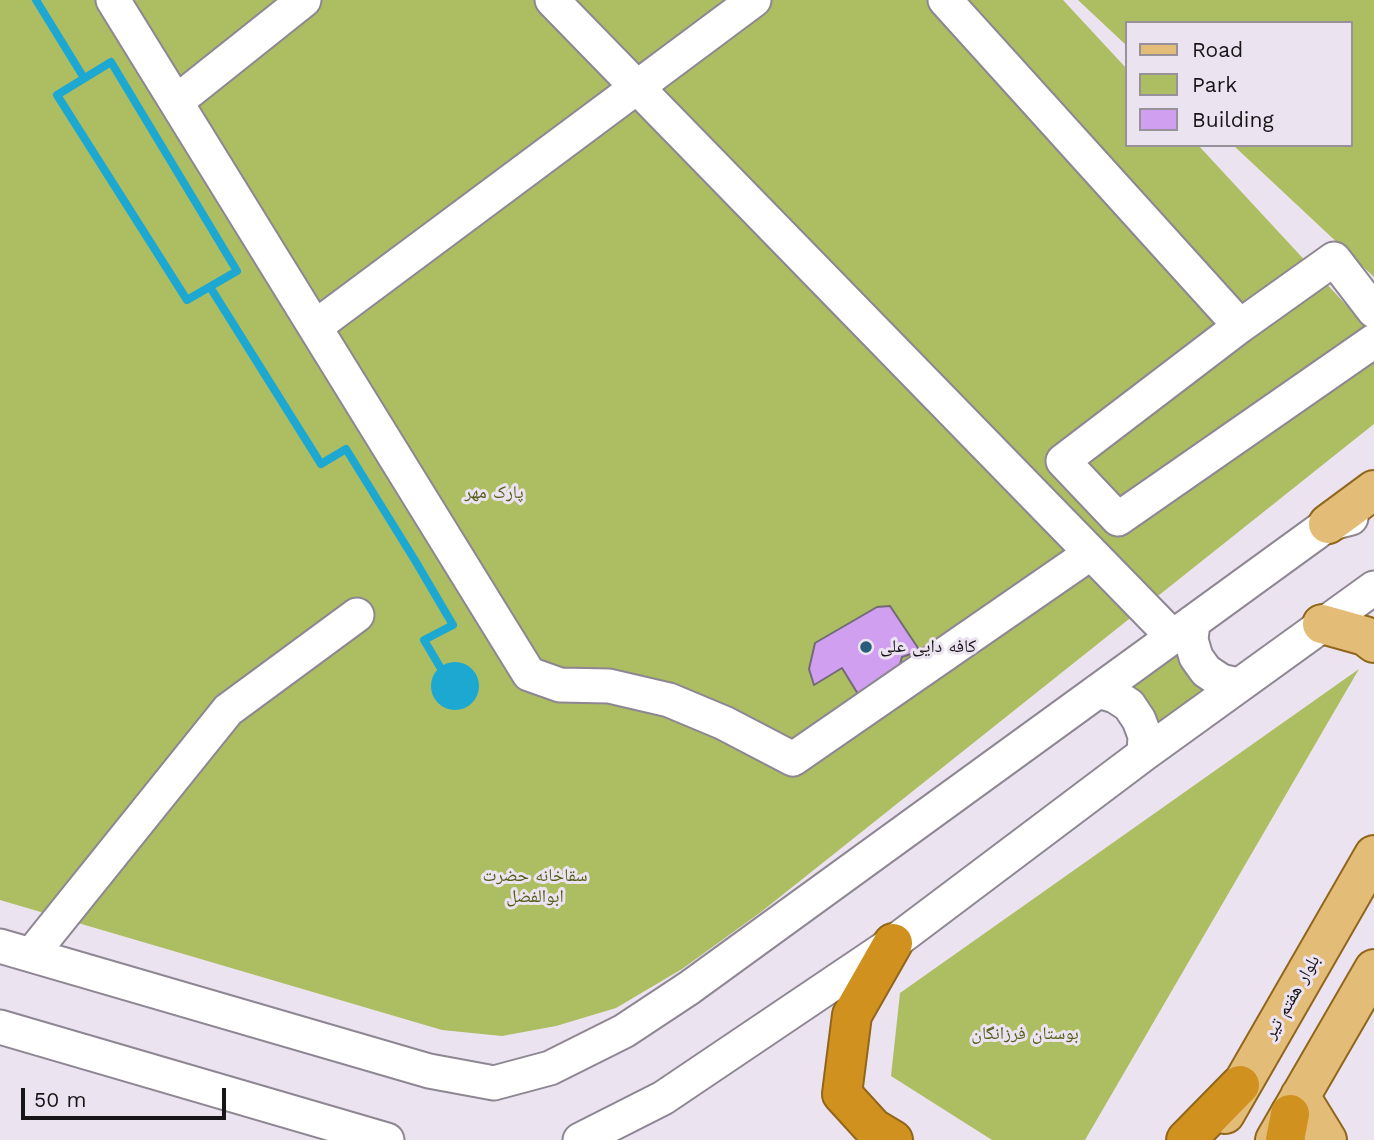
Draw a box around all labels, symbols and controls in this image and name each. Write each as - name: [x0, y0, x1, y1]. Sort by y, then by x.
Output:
- legend: [1126, 21, 1353, 147]
- text: Road: [1192, 37, 1243, 62]
- text: Park: [1192, 72, 1237, 97]
- text: Building: [1192, 107, 1274, 132]
- park label: پارک مهر: [464, 482, 524, 504]
- place label: کافه دایی علی: [880, 636, 976, 658]
- marker: کافه دایی علی: [858, 639, 874, 655]
- park label: سقاخانه حضرت ابوالفضل: [482, 865, 588, 908]
- street label: بلوار هفتم تیر: [1259, 951, 1325, 1043]
- park label: بوستان فرزانگان: [971, 1023, 1079, 1045]
- scale bar: [24, 1074, 229, 1118]
- text: 50 m: [34, 1087, 86, 1112]

